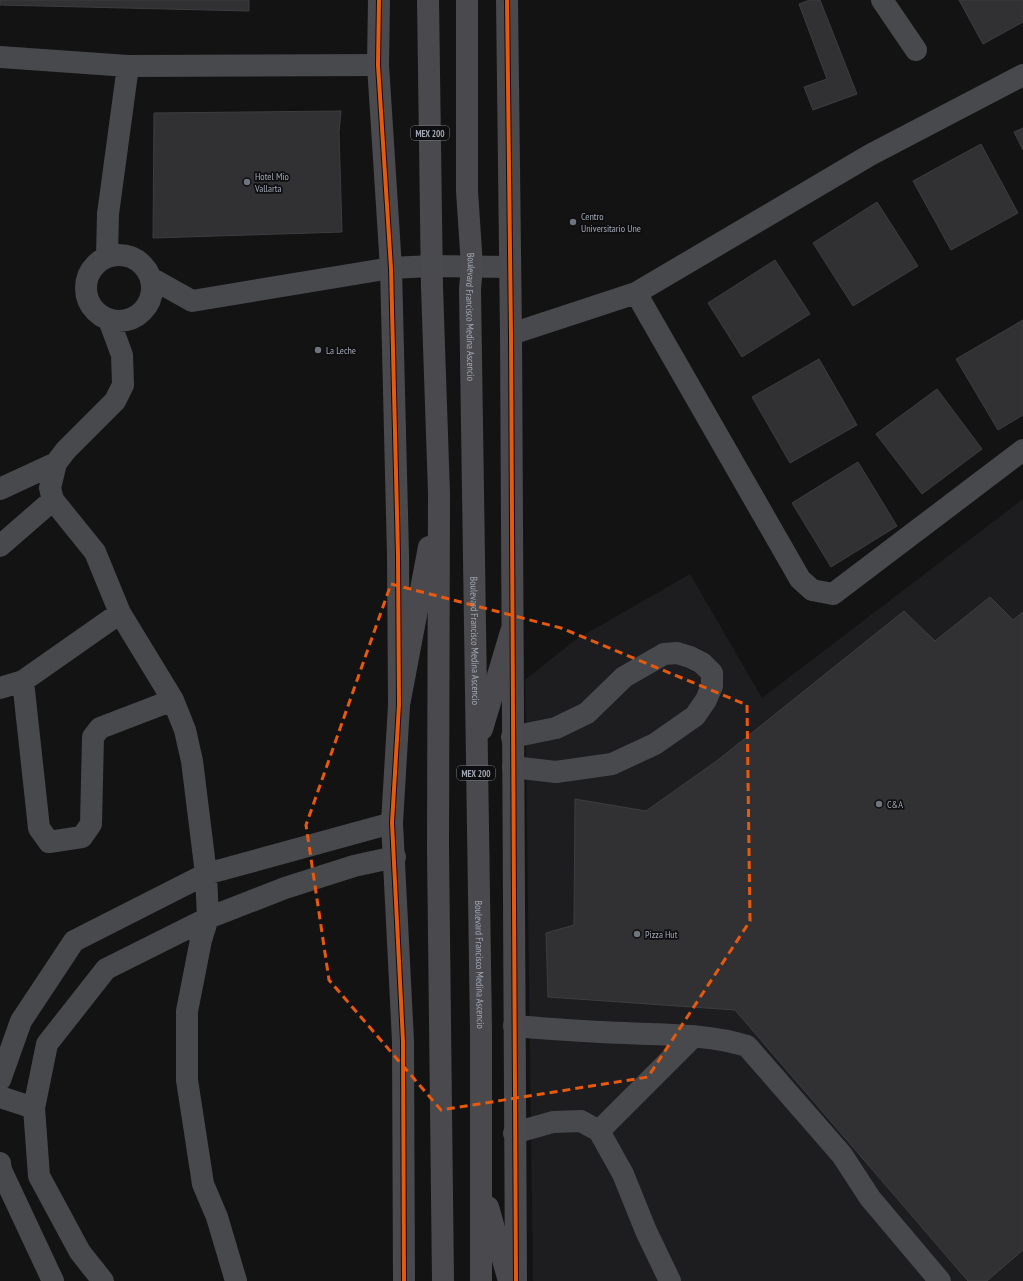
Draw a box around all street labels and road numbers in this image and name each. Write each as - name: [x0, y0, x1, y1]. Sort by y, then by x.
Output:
- road number: MEX 200: [411, 126, 449, 140]
- street label: Boulevard Francisco Medina Ascencio: [463, 252, 478, 381]
- street label: Boulevard Francisco Medina Ascencio: [468, 576, 483, 705]
- road number: MEX 200: [457, 766, 495, 780]
- street label: Boulevard Francisco Medina Ascencio: [473, 900, 487, 1029]

